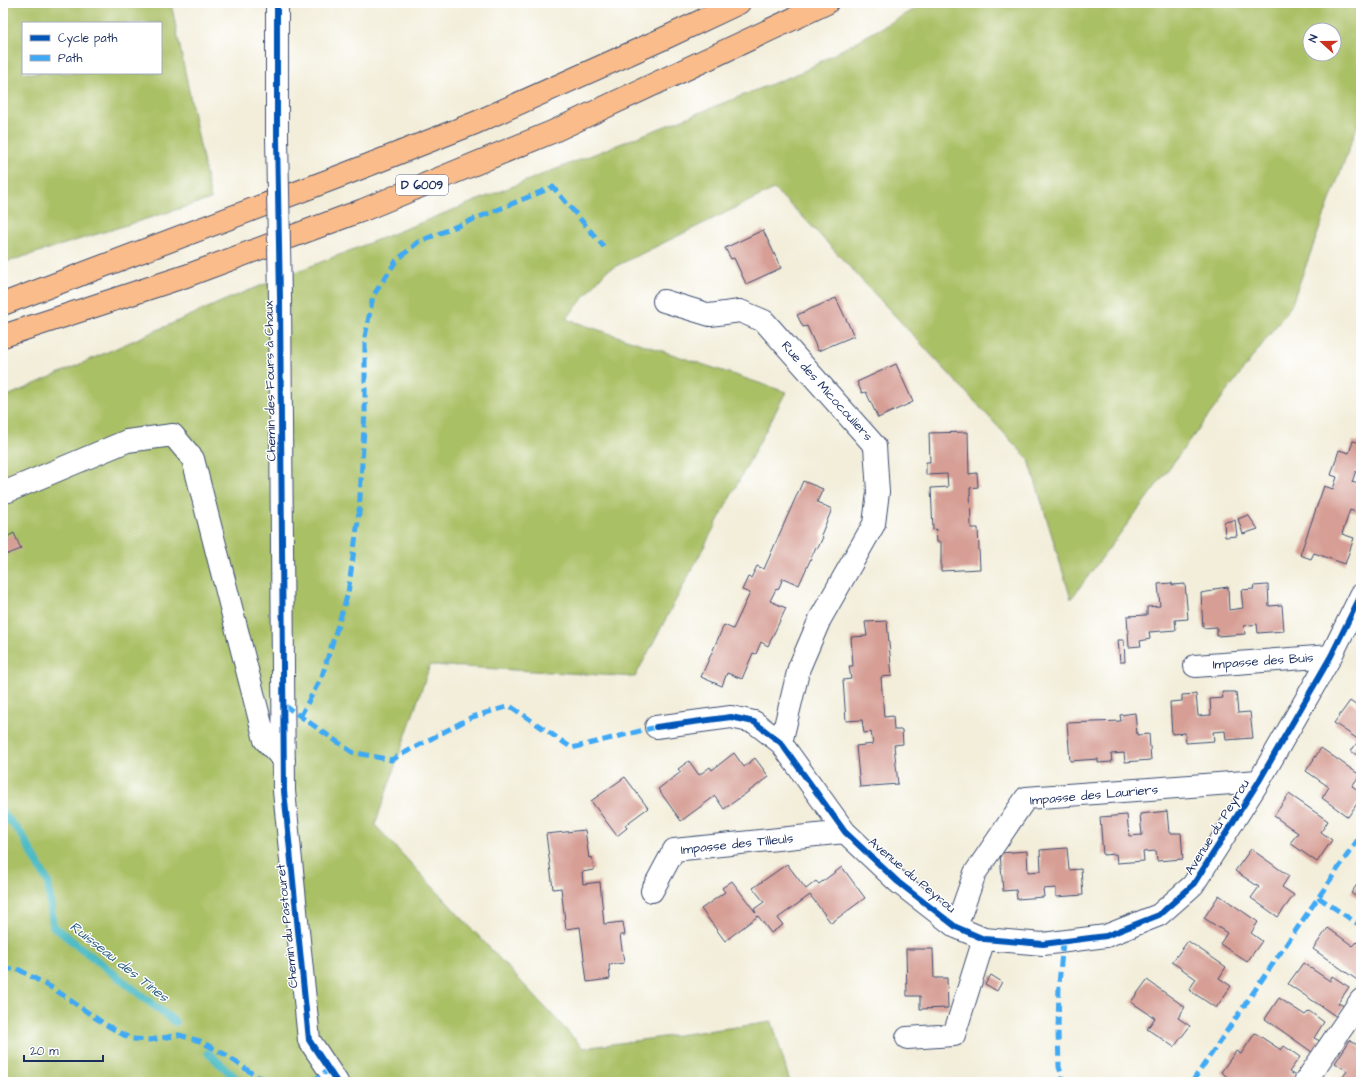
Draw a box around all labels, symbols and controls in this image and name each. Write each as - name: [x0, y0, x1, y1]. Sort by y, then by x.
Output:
- legend: [22, 22, 162, 74]
- north arrow: [1302, 22, 1342, 62]
- text: Cycle path: [58, 30, 117, 48]
- text: N: [1305, 33, 1321, 45]
- text: Path: [58, 50, 83, 67]
- road number: D 6009: [396, 175, 448, 195]
- street label: Chemin des Fours à Chaux: [260, 300, 280, 461]
- street label: Rue des Micocouliers: [777, 337, 877, 445]
- street label: Impasse des Buis: [1212, 648, 1314, 674]
- street label: Avenue du Peyrou: [1180, 775, 1255, 879]
- street label: Impasse des Lauriers: [1029, 780, 1159, 810]
- street label: Impasse des Tilleuls: [680, 829, 795, 859]
- street label: Avenue du Peyrou: [864, 833, 960, 918]
- street label: Chemin du Pastouret: [271, 862, 302, 989]
- water label: Ruisseau des Tines: [65, 917, 173, 1008]
- scale bar: [24, 1037, 103, 1063]
- text: 20 m: [30, 1043, 59, 1060]

